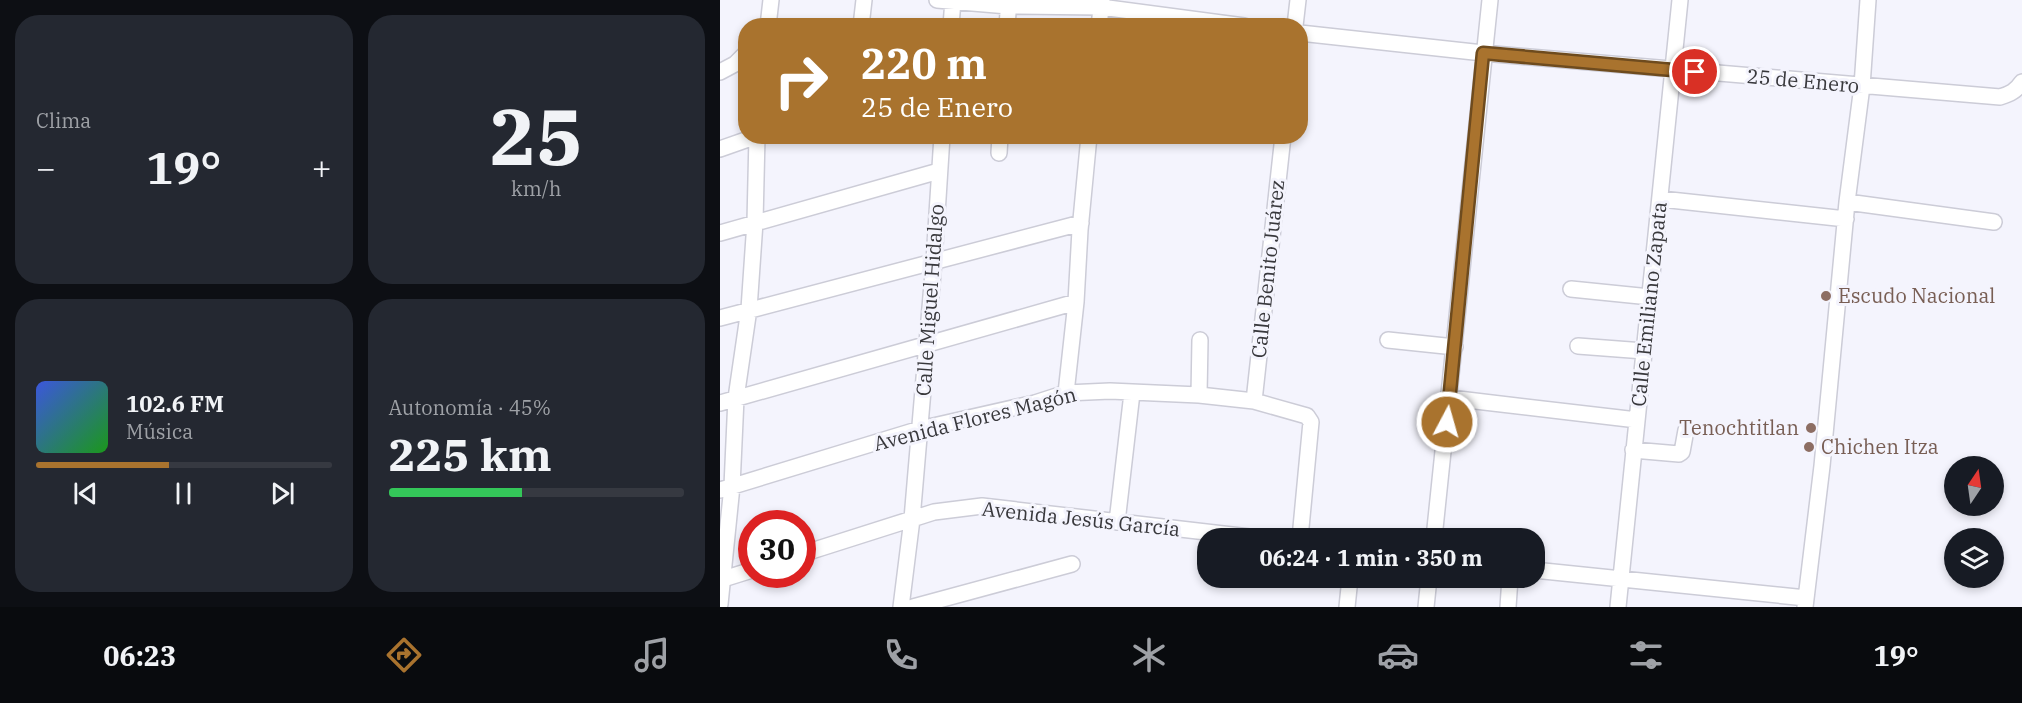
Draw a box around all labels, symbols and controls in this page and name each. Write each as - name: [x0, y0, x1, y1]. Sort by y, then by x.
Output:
- text: 220 m: [861, 36, 987, 91]
- icon: right: [762, 42, 840, 120]
- pin: [1669, 46, 1720, 97]
- icon: arrive: [1678, 55, 1711, 88]
- street label: 25 de Enero: [1746, 62, 1860, 99]
- text: 25: [489, 85, 583, 186]
- text: 25 de Enero: [861, 89, 1013, 124]
- text: Clima: [36, 107, 91, 134]
- text: 19°: [146, 138, 221, 196]
- text: −: [36, 146, 56, 189]
- text: +: [312, 146, 332, 189]
- text: km/h: [511, 175, 562, 202]
- street label: Calle Benito Juárez: [1245, 178, 1290, 359]
- street label: Calle Emiliano Zapata: [1624, 200, 1673, 408]
- street label: Calle Miguel Hidalgo: [909, 203, 950, 397]
- place label: Escudo Nacional: [1838, 282, 1995, 309]
- marker: Escudo Nacional: [1819, 289, 1833, 303]
- street label: Avenida Flores Magón: [871, 380, 1079, 457]
- text: 102.6 FM: [126, 389, 224, 418]
- position arrow: [1415, 390, 1479, 454]
- text: Autonomía · 45%: [389, 394, 551, 421]
- place label: Tenochtitlan: [1679, 414, 1799, 441]
- text: Música: [126, 418, 193, 445]
- marker: Tenochtitlan: [1804, 421, 1818, 435]
- text: 225 km: [389, 425, 552, 483]
- place label: Chichen Itza: [1821, 433, 1939, 460]
- marker: Chichen Itza: [1802, 440, 1816, 454]
- north arrow: [1944, 456, 2004, 516]
- map controls: [1944, 456, 2004, 588]
- icon: previous: [69, 477, 102, 510]
- icon: pause: [167, 477, 200, 510]
- icon: next: [266, 477, 299, 510]
- street label: Avenida Jesús García: [980, 495, 1182, 542]
- speed limit sign: 30: [738, 510, 816, 588]
- button: layers: [1944, 528, 2004, 588]
- text: 06:24 · 1 min · 350 m: [1259, 543, 1483, 572]
- icon: directions: [383, 634, 425, 676]
- icon: music: [631, 634, 673, 676]
- icon: phone: [880, 634, 922, 676]
- icon: climate: [1128, 634, 1170, 676]
- icon: car: [1377, 634, 1419, 676]
- icon: filters: [1625, 634, 1667, 676]
- text: 06:23: [103, 638, 176, 673]
- text: 19°: [1874, 638, 1919, 673]

